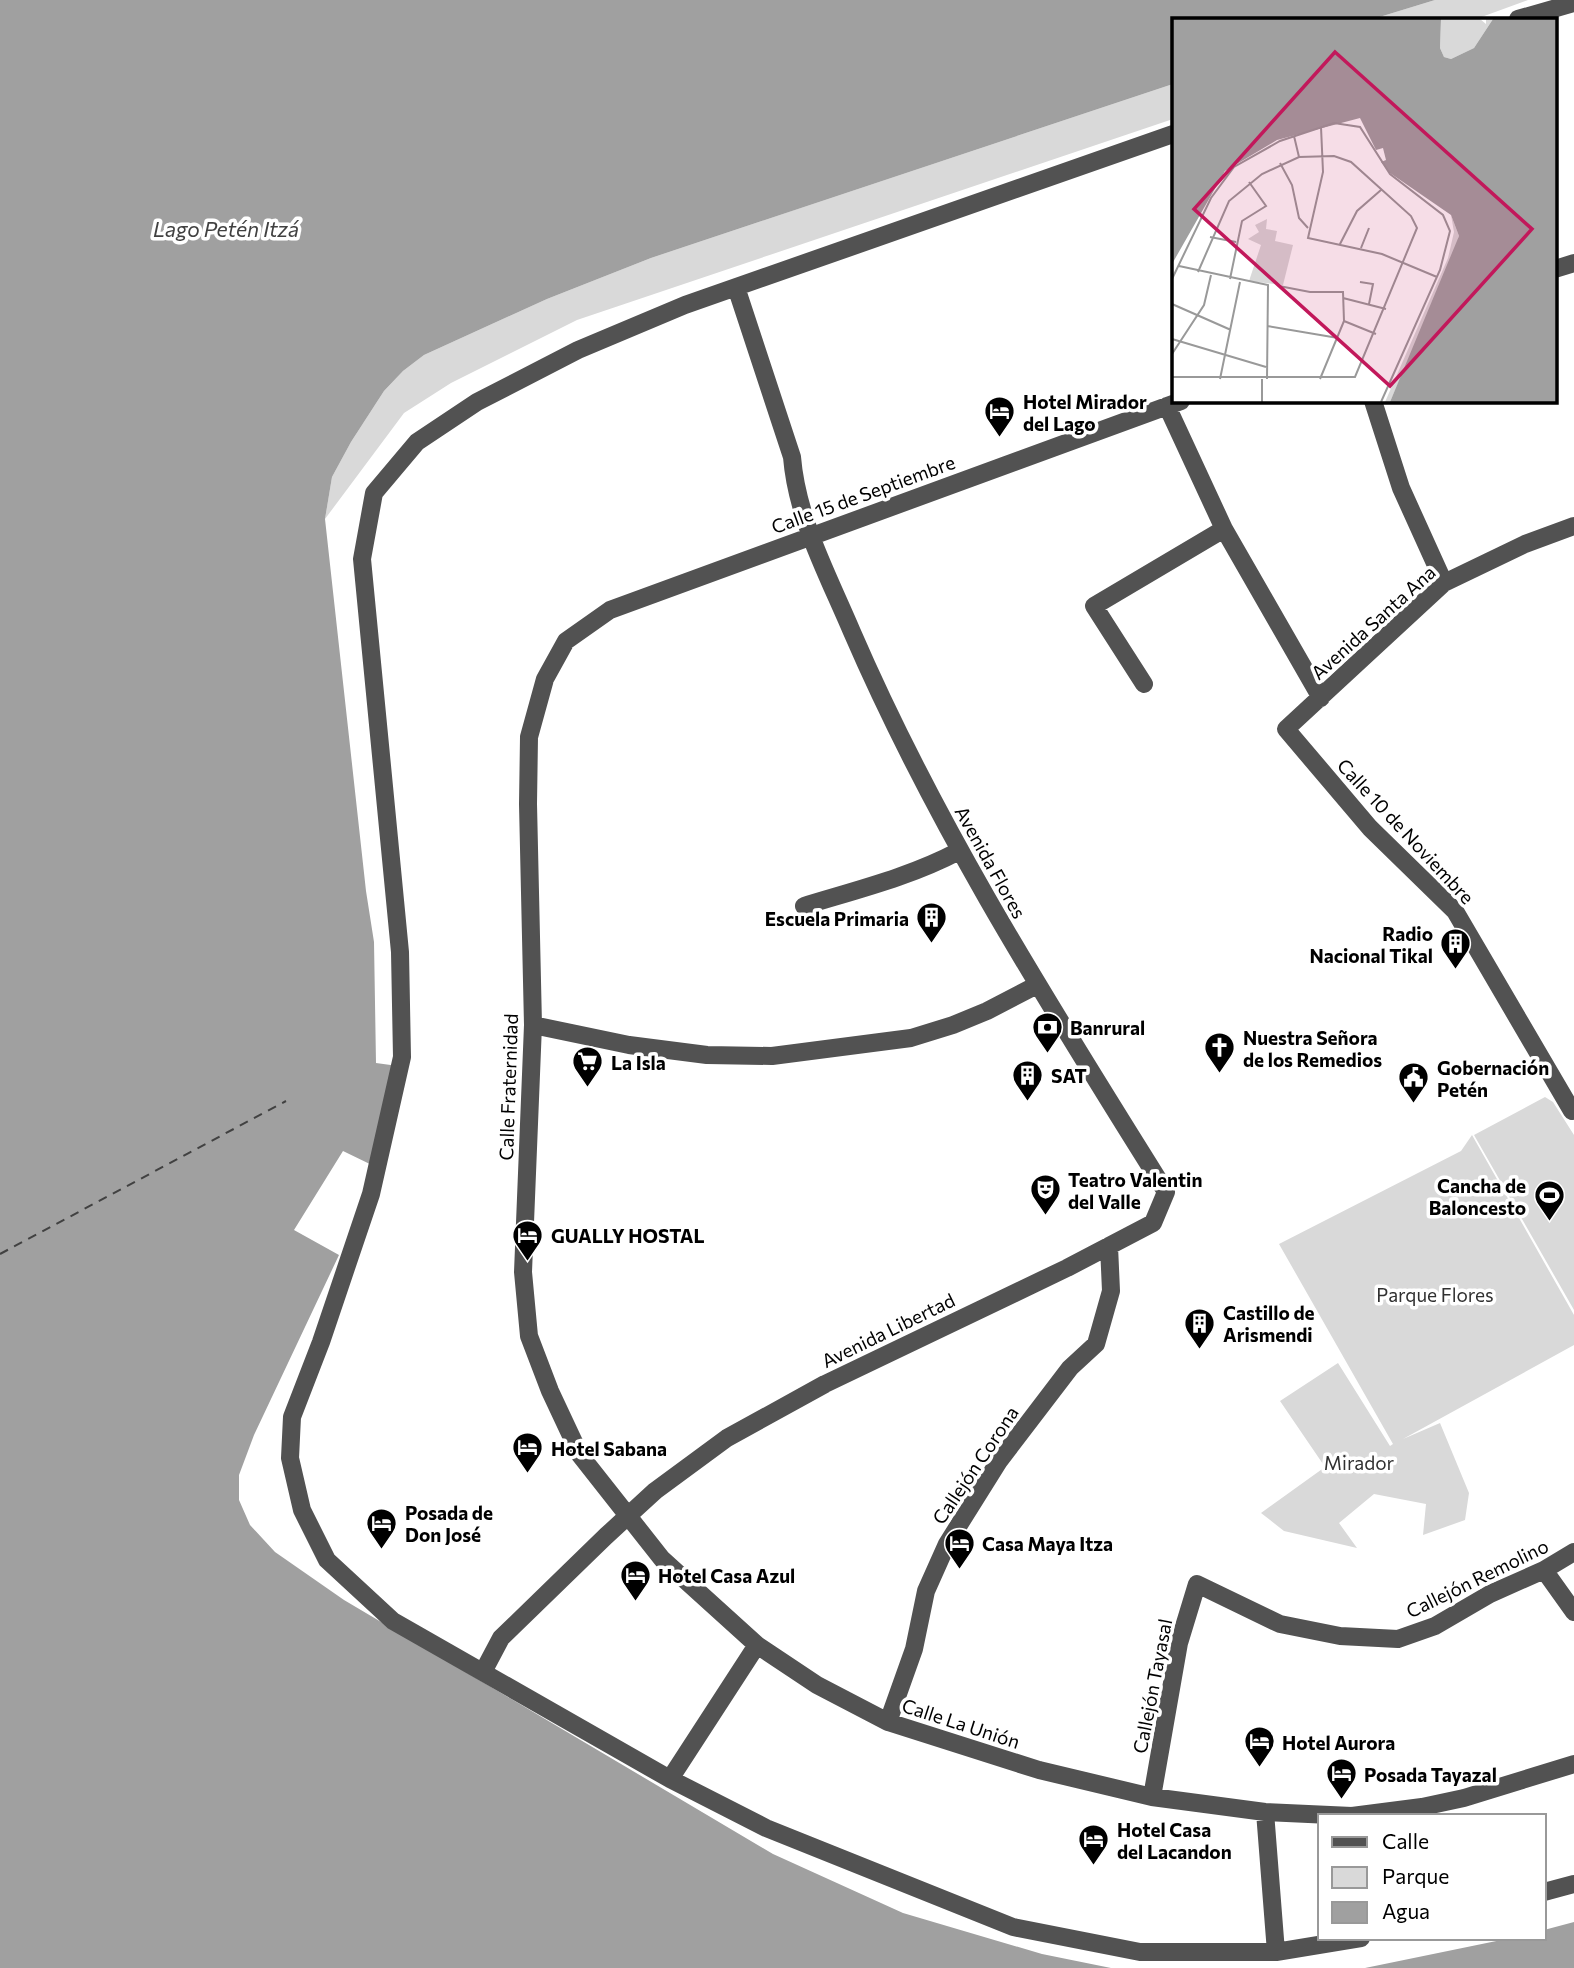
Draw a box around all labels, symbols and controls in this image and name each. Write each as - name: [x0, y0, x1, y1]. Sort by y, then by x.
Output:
- inset map: [1172, 18, 1556, 402]
- water label: Lago Petén Itzá: [153, 216, 300, 241]
- place label: Hotel Mirador del Lago: [1023, 390, 1147, 435]
- hotel icon: Hotel Mirador del Lago: [983, 395, 1017, 439]
- street label: Calle 15 de Septiembre: [768, 450, 958, 538]
- street label: Avenida Santa Ana: [1306, 560, 1440, 684]
- street label: Calle 10 de Noviembre: [1333, 754, 1479, 908]
- street label: Avenida Flores: [951, 802, 1031, 922]
- building icon: Escuela Primaria: [915, 901, 949, 945]
- place label: Escuela Primaria: [765, 907, 909, 930]
- place label: Radio Nacional Tikal: [1309, 922, 1433, 967]
- building icon: Radio Nacional Tikal: [1439, 927, 1473, 971]
- bank icon: Banrural: [1030, 1010, 1064, 1054]
- street label: Calle Fraternidad: [494, 1013, 522, 1161]
- place label: Banrural: [1070, 1016, 1145, 1039]
- place label: Nuestra Señora de los Remedios: [1243, 1026, 1382, 1071]
- church icon: Nuestra Señora de los Remedios: [1203, 1031, 1237, 1075]
- supermarket icon: La Isla: [571, 1045, 605, 1089]
- place label: La Isla: [611, 1051, 666, 1074]
- place label: Gobernación Petén: [1437, 1056, 1549, 1101]
- building icon: SAT: [1011, 1058, 1045, 1102]
- public building icon: Gobernación Petén: [1397, 1061, 1431, 1105]
- place label: SAT: [1051, 1064, 1087, 1087]
- place label: Teatro Valentin del Valle: [1068, 1168, 1202, 1213]
- theatre icon: Teatro Valentin del Valle: [1028, 1173, 1062, 1217]
- place label: Cancha de Baloncesto: [1429, 1174, 1526, 1219]
- sports icon: Cancha de Baloncesto: [1532, 1179, 1566, 1223]
- hotel icon: GUALLY HOSTAL: [511, 1218, 545, 1262]
- place label: GUALLY HOSTAL: [551, 1224, 704, 1247]
- park label: Parque Flores: [1376, 1283, 1494, 1306]
- street label: Avenida Libertad: [818, 1288, 958, 1372]
- place label: Castillo de Arismendi: [1223, 1301, 1315, 1346]
- building icon: Castillo de Arismendi: [1183, 1306, 1217, 1350]
- street label: Callejón Corona: [927, 1402, 1023, 1528]
- hotel icon: Hotel Sabana: [511, 1431, 545, 1475]
- place label: Hotel Sabana: [551, 1437, 667, 1460]
- park label: Mirador: [1324, 1451, 1395, 1474]
- place label: Posada de Don José: [405, 1501, 493, 1546]
- hotel icon: Posada de Don José: [365, 1506, 399, 1550]
- hotel icon: Casa Maya Itza: [942, 1526, 976, 1570]
- place label: Casa Maya Itza: [982, 1532, 1113, 1555]
- street label: Callejón Remolino: [1402, 1534, 1552, 1622]
- hotel icon: Hotel Casa Azul: [618, 1558, 652, 1602]
- place label: Hotel Casa Azul: [658, 1564, 795, 1587]
- street label: Callejón Tayasal: [1128, 1617, 1176, 1755]
- street label: Calle La Unión: [899, 1693, 1023, 1753]
- hotel icon: Hotel Aurora: [1242, 1725, 1276, 1769]
- place label: Hotel Aurora: [1282, 1731, 1395, 1754]
- hotel icon: Posada Tayazal: [1324, 1757, 1358, 1801]
- place label: Posada Tayazal: [1364, 1763, 1497, 1786]
- legend: [1318, 1814, 1546, 1940]
- place label: Hotel Casa del Lacandon: [1117, 1818, 1232, 1863]
- hotel icon: Hotel Casa del Lacandon: [1077, 1823, 1111, 1867]
- text: Calle: [1382, 1828, 1429, 1853]
- text: Parque: [1382, 1863, 1449, 1888]
- text: Agua: [1382, 1898, 1430, 1923]

